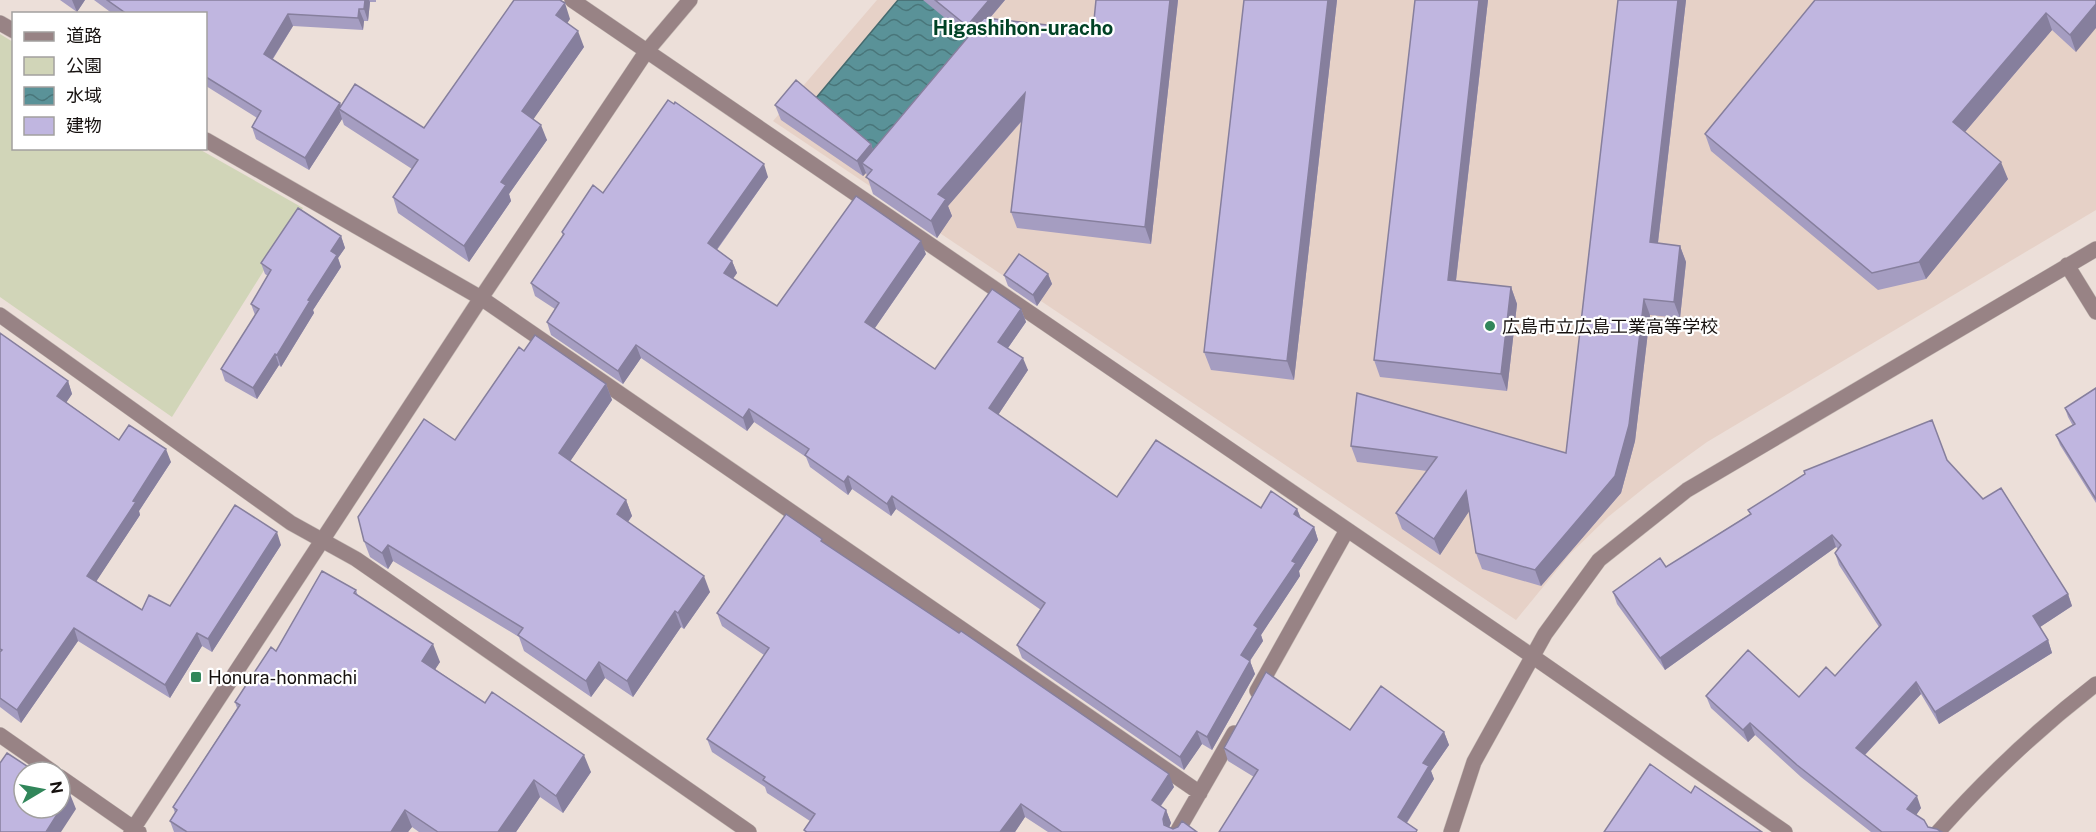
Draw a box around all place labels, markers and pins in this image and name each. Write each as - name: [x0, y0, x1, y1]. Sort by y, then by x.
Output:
- place label: 広島市立広島工業高等学校: [1502, 316, 1718, 337]
- marker: 広島市立広島工業高等学校: [1483, 319, 1497, 333]
- place label: Honura-honmachi: [208, 667, 357, 688]
- marker: Honura-honmachi: [189, 670, 203, 684]

